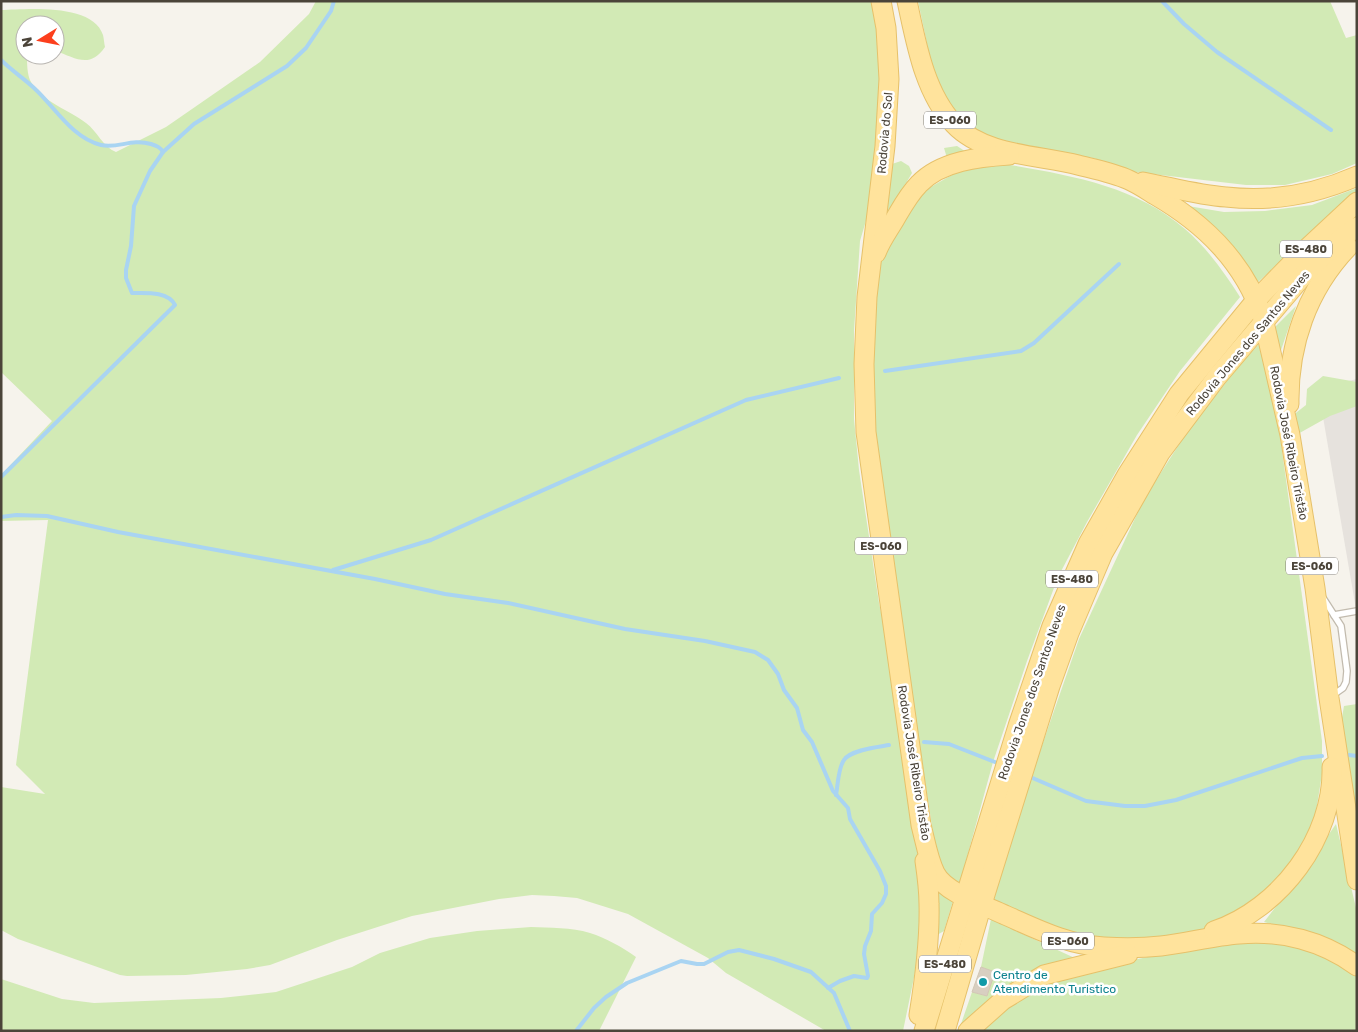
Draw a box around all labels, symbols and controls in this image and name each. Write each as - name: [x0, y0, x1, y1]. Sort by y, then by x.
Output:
- north arrow: [15, 15, 65, 65]
- text: N: [18, 36, 37, 49]
- street label: Rodovia do Sol: [874, 92, 896, 174]
- road number: ES-060: [924, 112, 976, 128]
- road number: ES-480: [1280, 240, 1332, 258]
- street label: Rodovia Jones dos Santos Neves: [1183, 268, 1313, 418]
- street label: Rodovia José Ribeiro Tristão: [1267, 365, 1311, 522]
- road number: ES-060: [855, 538, 907, 554]
- road number: ES-060: [1286, 558, 1338, 574]
- road number: ES-480: [1046, 570, 1098, 588]
- street label: Rodovia Jones dos Santos Neves: [995, 603, 1069, 781]
- street label: Rodovia José Ribeiro Tristão: [895, 684, 933, 842]
- road number: ES-060: [1042, 932, 1094, 949]
- road number: ES-480: [919, 956, 971, 972]
- place label: Centro de Atendimento Turistico: [993, 968, 1116, 996]
- marker: Centro de Atendimento Turistico: [977, 976, 989, 988]

